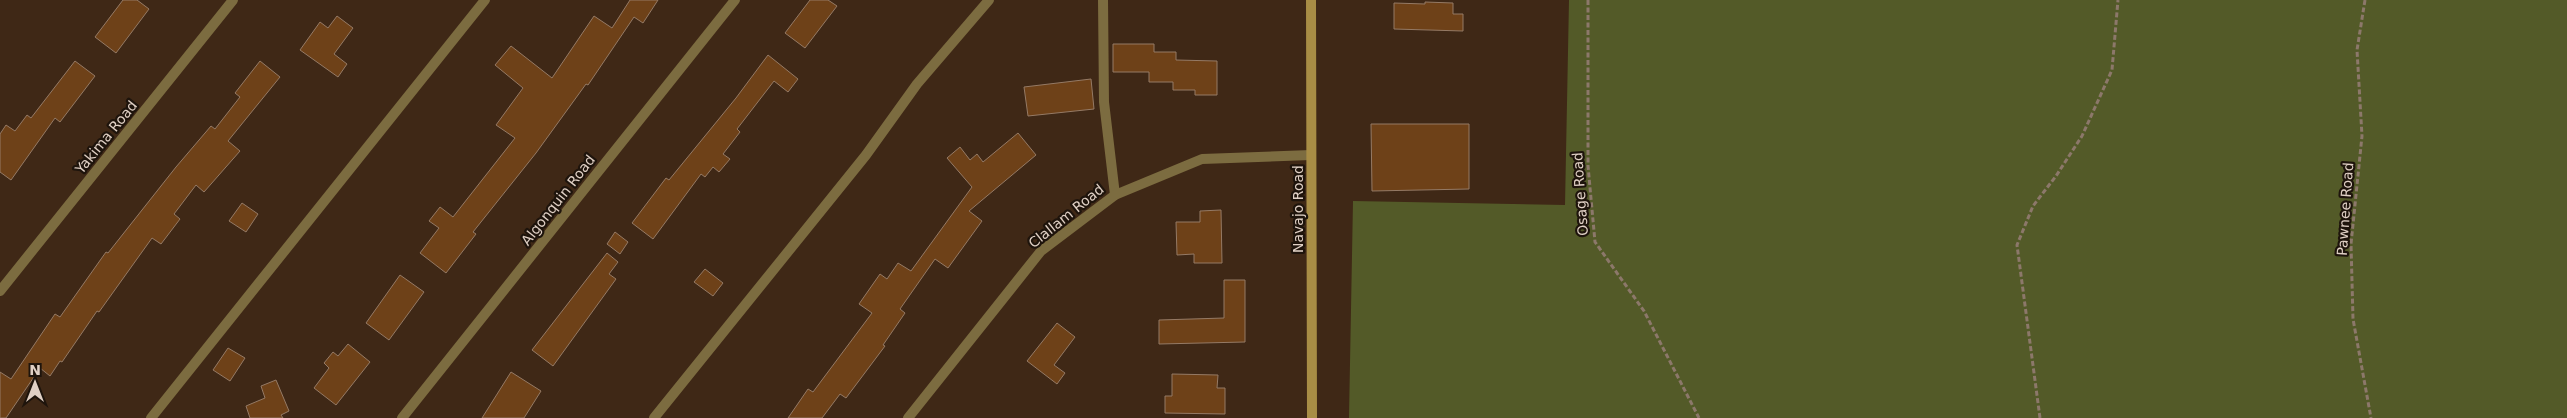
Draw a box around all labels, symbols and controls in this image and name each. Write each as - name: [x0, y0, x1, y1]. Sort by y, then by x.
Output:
- street label: Yakima Road: [71, 97, 140, 177]
- street label: Algonquin Road: [518, 152, 598, 248]
- street label: Osage Road: [1569, 152, 1591, 236]
- street label: Pawnee Road: [2334, 162, 2356, 256]
- street label: Navajo Road: [1290, 165, 1306, 253]
- street label: Clallam Road: [1025, 181, 1107, 251]
- north arrow: [10, 358, 60, 408]
- text: N: [29, 362, 41, 378]

